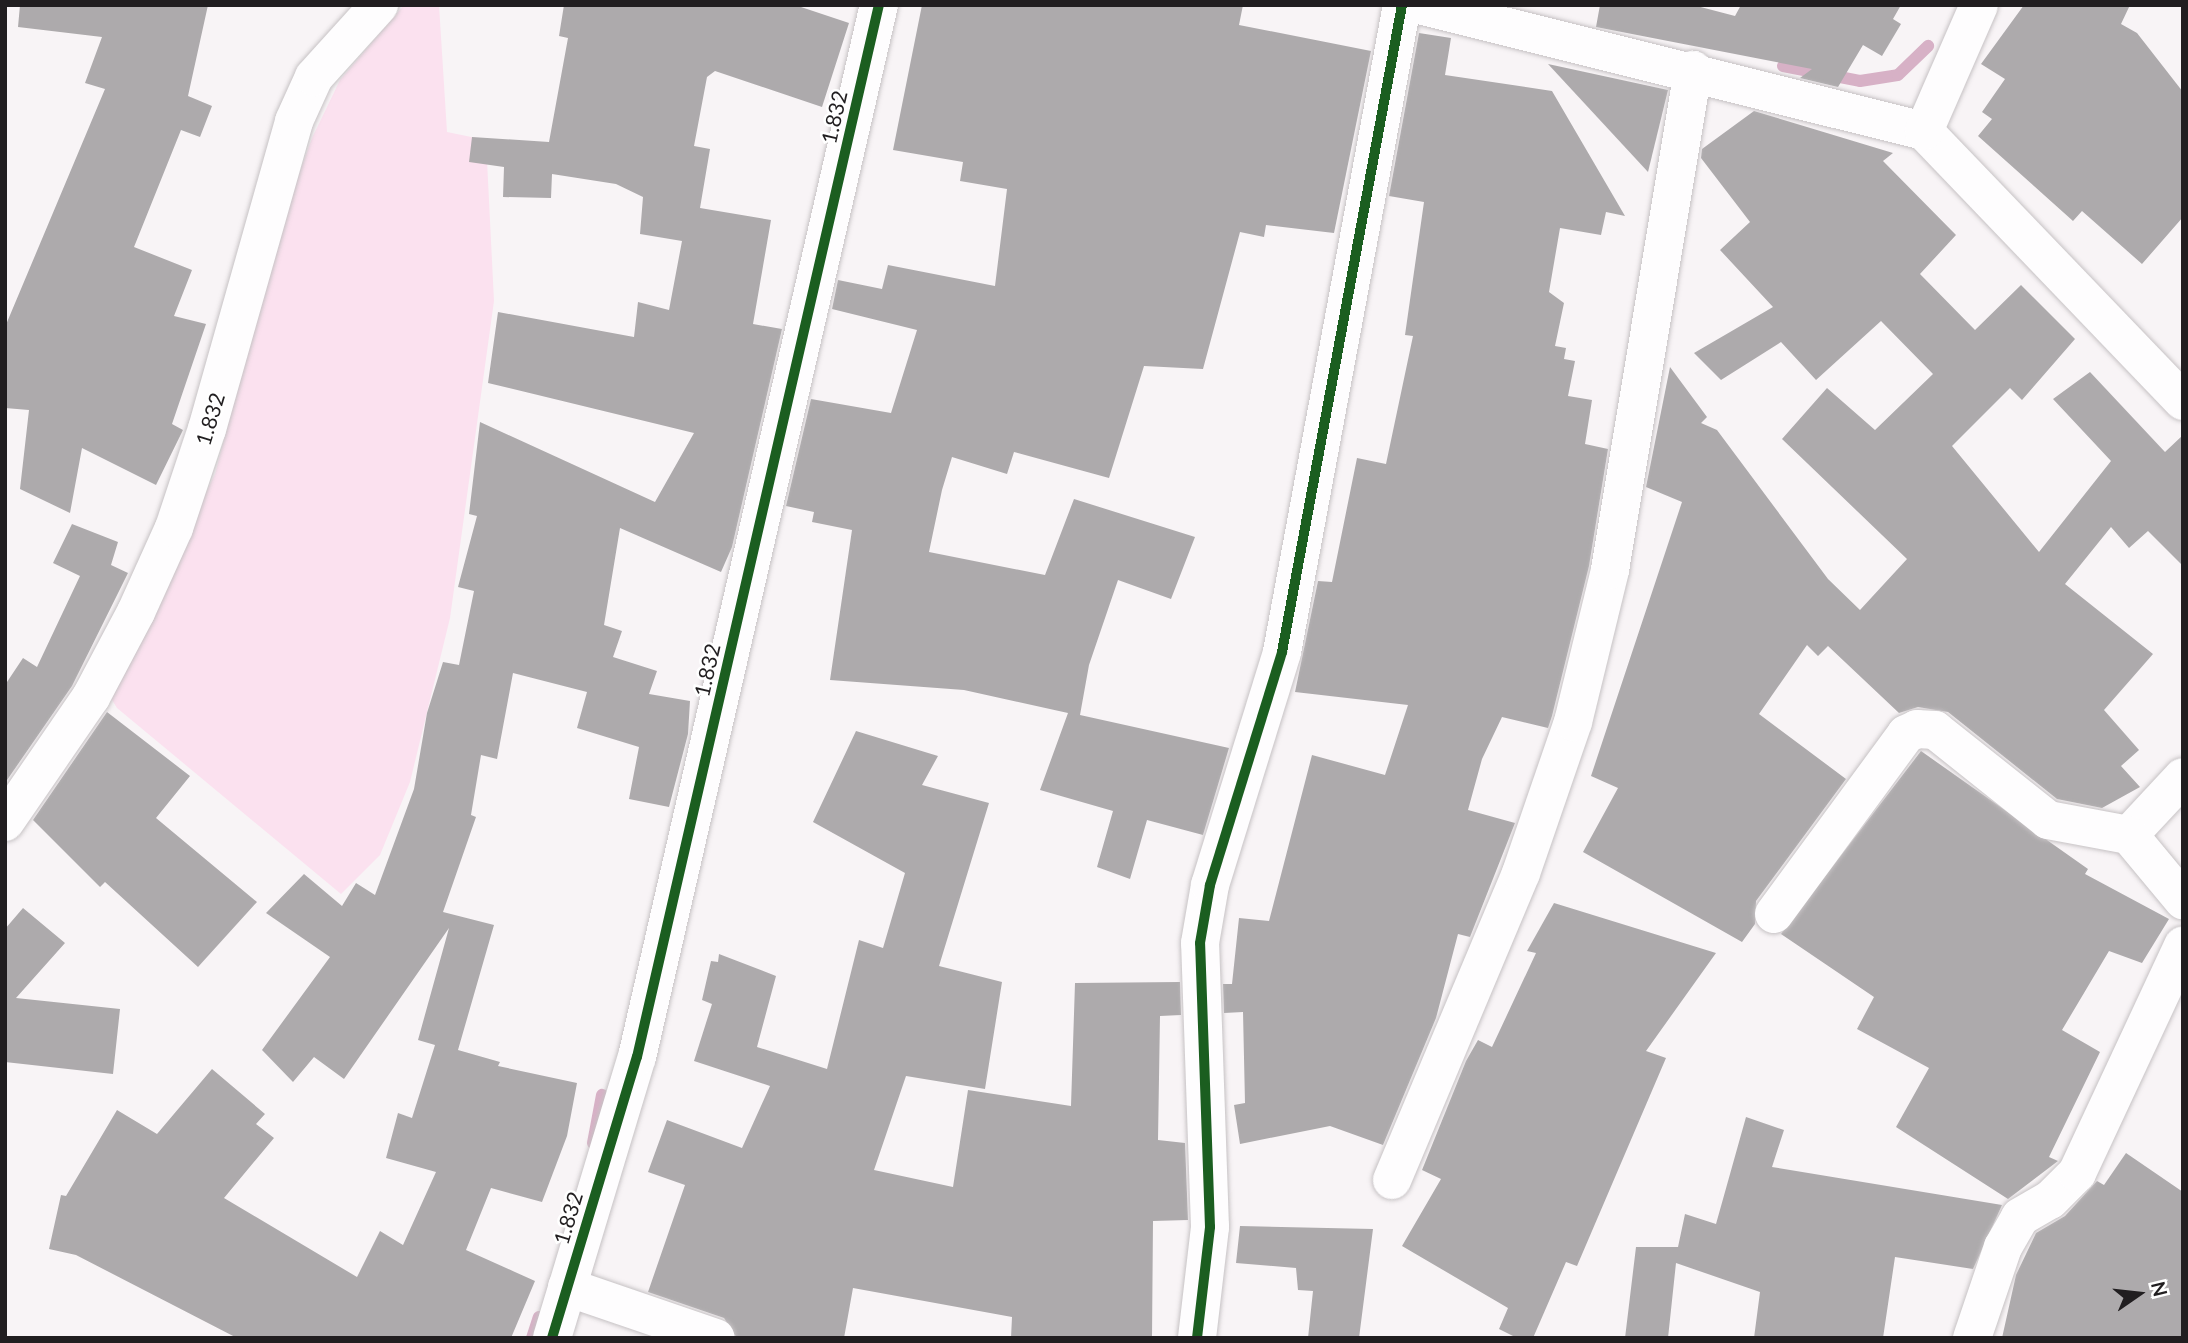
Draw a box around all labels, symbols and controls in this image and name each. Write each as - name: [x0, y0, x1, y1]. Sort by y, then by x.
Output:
- street label: 1.832: [816, 88, 852, 146]
- street label: 1.832: [190, 390, 230, 448]
- street label: 1.832: [689, 641, 725, 699]
- street label: 1.832: [548, 1189, 588, 1247]
- north arrow: [2104, 1259, 2174, 1329]
- text: N: [2147, 1279, 2173, 1299]

